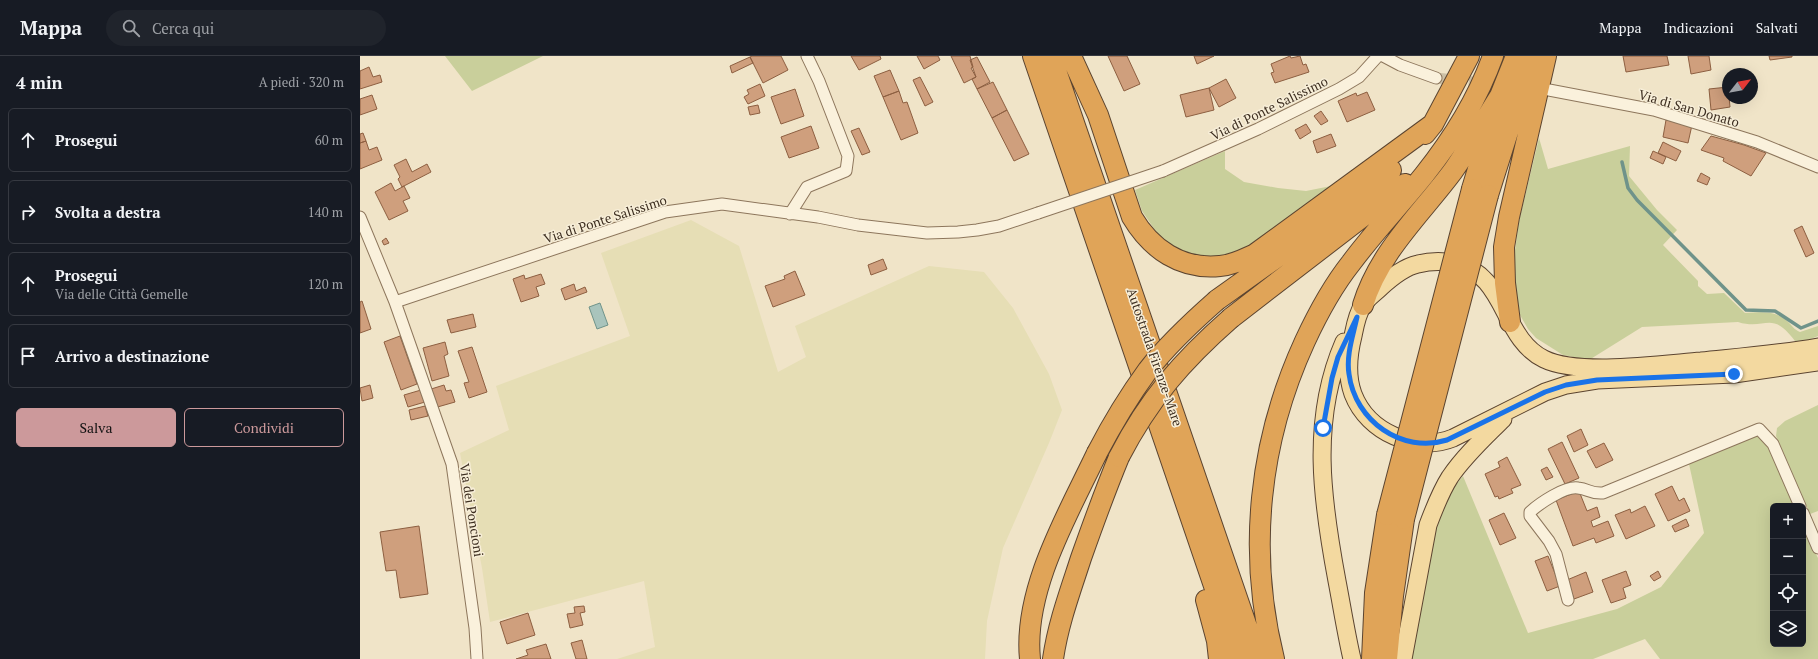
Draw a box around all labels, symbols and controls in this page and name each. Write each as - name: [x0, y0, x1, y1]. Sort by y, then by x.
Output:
- search box: [106, 10, 386, 46]
- text: Mappa: [20, 15, 82, 40]
- icon: search: [120, 17, 142, 39]
- text: Cerca qui: [152, 18, 214, 38]
- text: Mappa: [1599, 18, 1641, 37]
- text: Indicazioni: [1663, 18, 1734, 37]
- text: Salvati: [1756, 18, 1798, 37]
- north arrow: [1722, 68, 1758, 104]
- text: 4 min: [16, 71, 63, 94]
- street label: Via di Ponte Salissimo: [1207, 72, 1331, 144]
- text: A piedi · 320 m: [259, 73, 344, 91]
- street label: Via di San Donato: [1637, 85, 1741, 131]
- icon: ahead: [17, 129, 39, 151]
- text: Prosegui: [55, 130, 118, 150]
- text: 60 m: [315, 131, 343, 149]
- street label: Via di Ponte Salissimo: [541, 191, 669, 247]
- icon: right: [17, 201, 39, 223]
- text: Svolta a destra: [55, 202, 161, 222]
- text: 140 m: [308, 203, 343, 221]
- text: Prosegui: [55, 265, 118, 285]
- icon: ahead: [17, 273, 39, 295]
- text: 120 m: [308, 275, 343, 293]
- text: Via delle Città Gemelle: [55, 285, 188, 303]
- street label: Autostrada Firenze-Mare: [1123, 285, 1187, 429]
- icon: arrive: [17, 345, 39, 367]
- text: Arrivo a destinazione: [55, 346, 209, 366]
- route end: [1725, 365, 1743, 383]
- button: Salva: [16, 408, 176, 447]
- button: Condividi: [184, 408, 344, 447]
- route start: [1314, 419, 1332, 437]
- street label: Via dei Poncioni: [456, 462, 488, 558]
- map controls: [1770, 503, 1806, 647]
- button: +: [1770, 503, 1806, 539]
- button: −: [1770, 539, 1806, 575]
- button: locate: [1770, 575, 1806, 611]
- button: layers: [1770, 611, 1806, 647]

